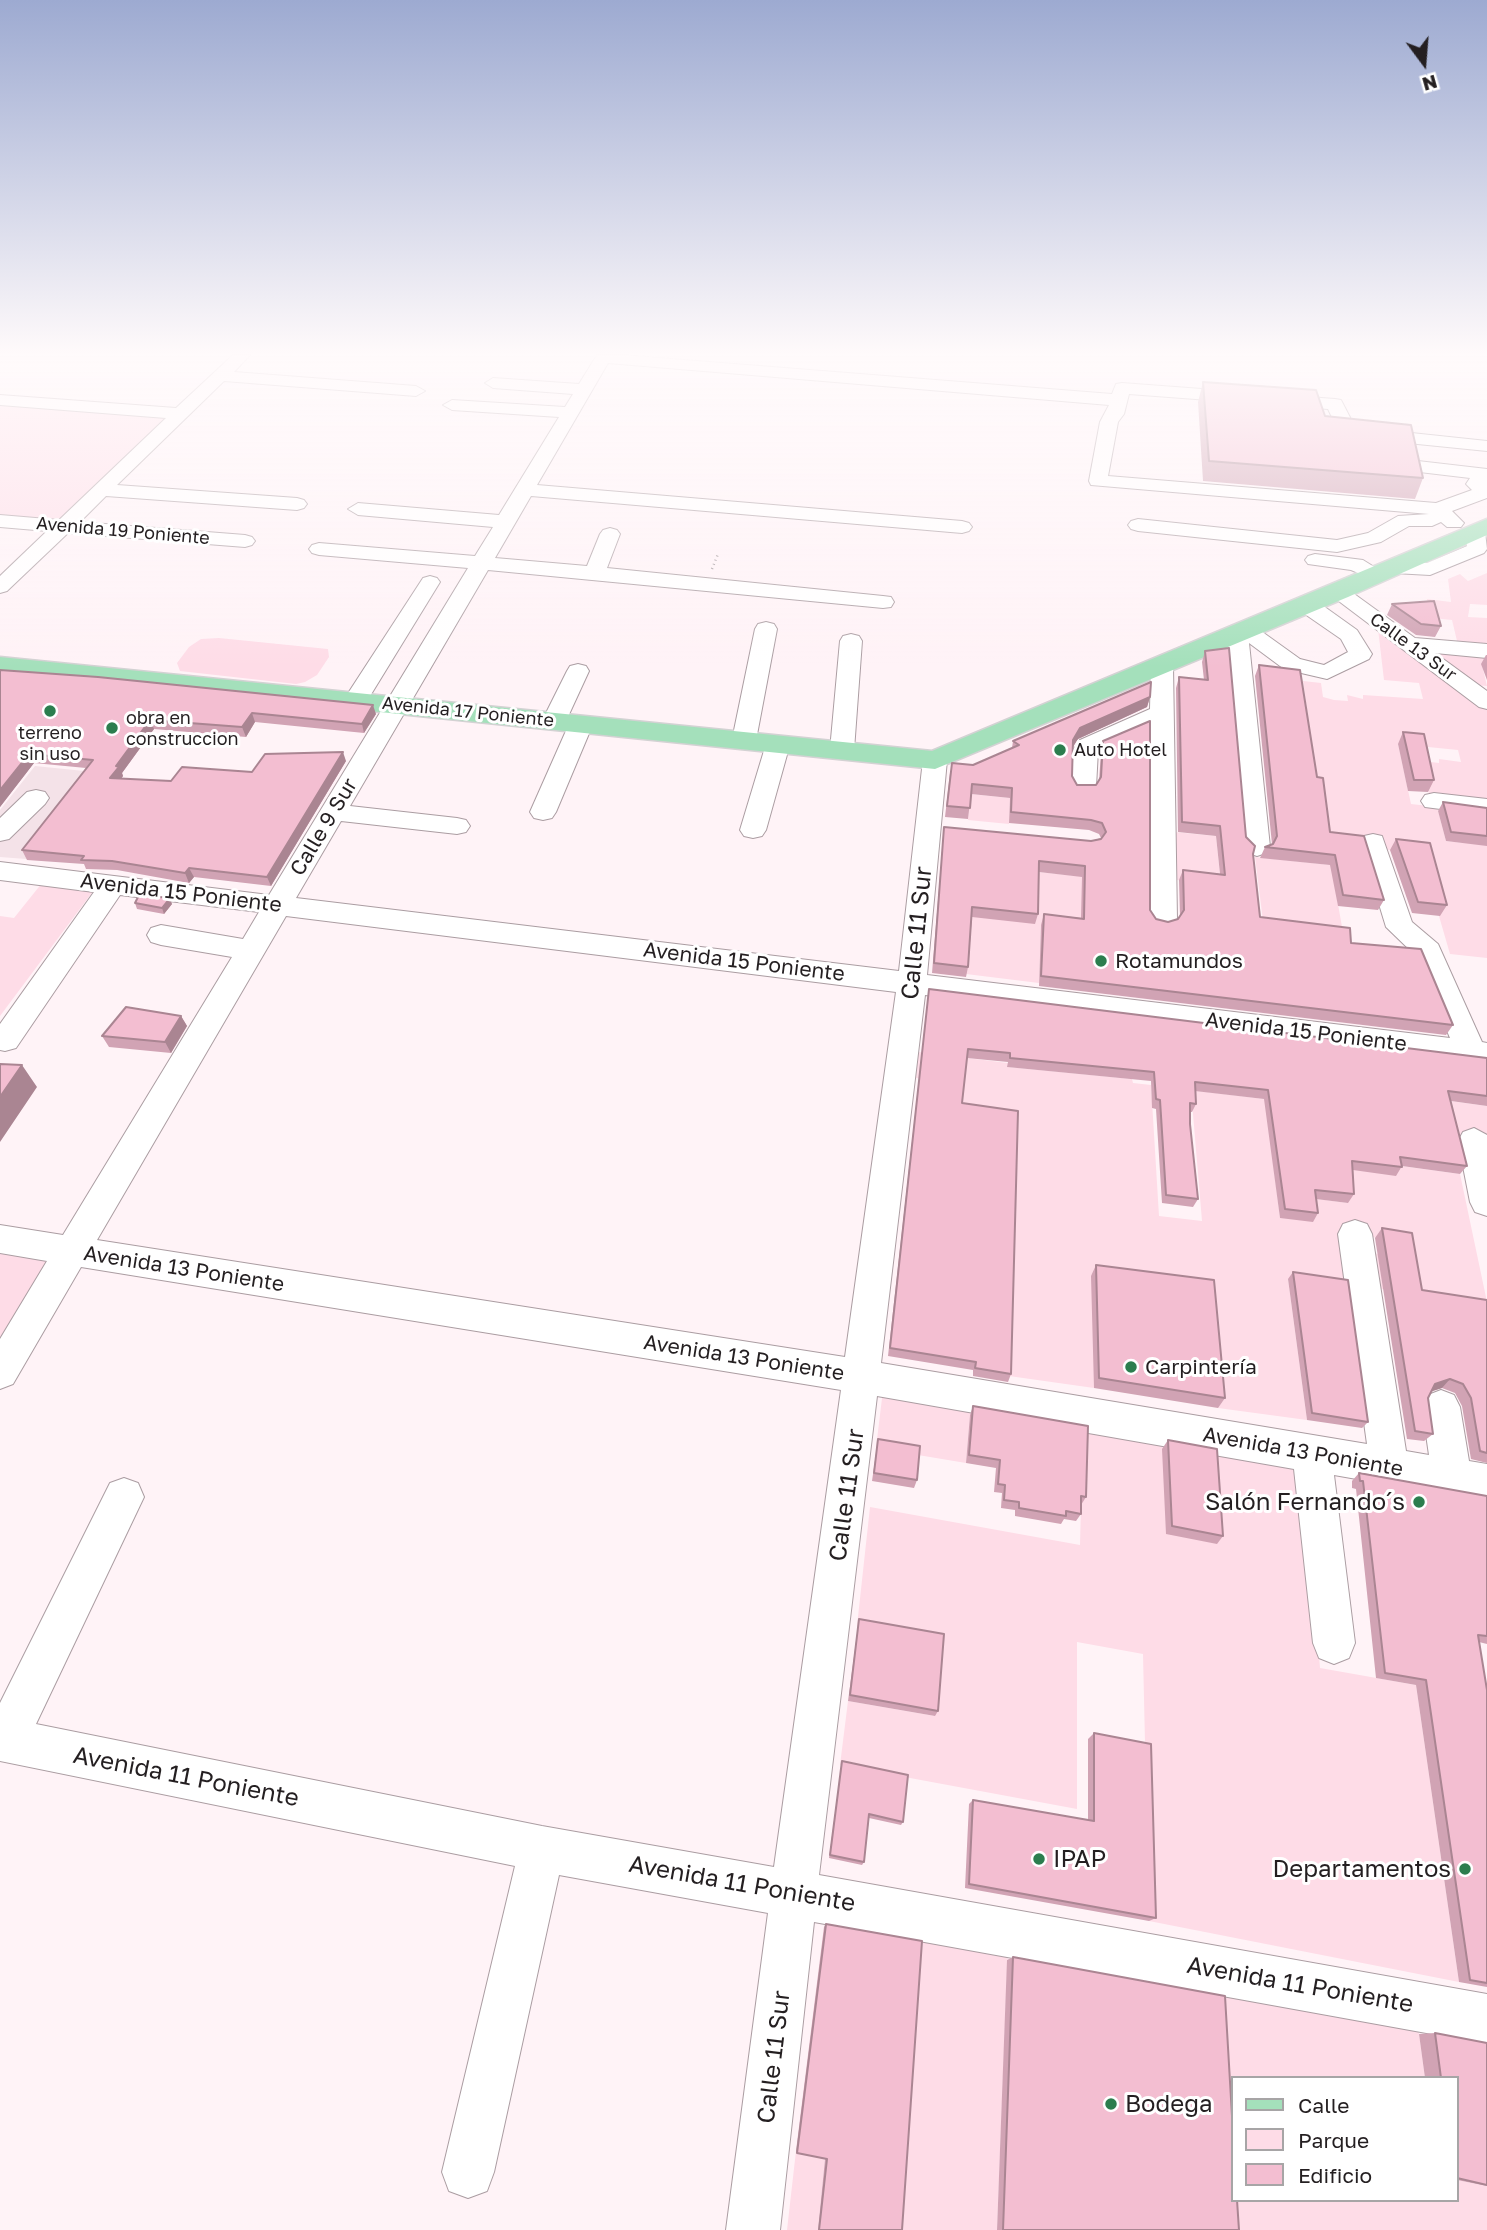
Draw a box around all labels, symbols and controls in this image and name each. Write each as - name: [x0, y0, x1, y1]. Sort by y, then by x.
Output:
- north arrow: [1389, 28, 1459, 98]
- text: N: [1420, 71, 1440, 97]
- street label: Avenida 19 Poniente: [35, 513, 211, 549]
- street label: Calle 13 Sur: [1365, 608, 1461, 686]
- street label: Avenida 17 Poniente: [381, 692, 555, 732]
- marker: terreno sin uso: [42, 703, 58, 719]
- place label: obra en construccion: [126, 707, 239, 750]
- marker: obra en construccion: [104, 720, 120, 736]
- place label: terreno sin uso: [18, 722, 82, 764]
- place label: Auto Hotel: [1074, 739, 1167, 761]
- marker: Auto Hotel: [1052, 742, 1068, 758]
- street label: Calle 9 Sur: [285, 774, 363, 880]
- street label: Calle 11 Sur: [896, 865, 938, 1001]
- street label: Avenida 15 Poniente: [79, 868, 283, 918]
- street label: Avenida 15 Poniente: [642, 937, 846, 987]
- place label: Rotamundos: [1115, 948, 1243, 974]
- marker: Rotamundos: [1093, 953, 1109, 969]
- street label: Avenida 15 Poniente: [1204, 1007, 1408, 1057]
- street label: Avenida 13 Poniente: [82, 1241, 286, 1297]
- street label: Avenida 13 Poniente: [642, 1330, 846, 1386]
- place label: Carpintería: [1145, 1354, 1257, 1380]
- marker: Carpintería: [1123, 1359, 1139, 1375]
- street label: Avenida 13 Poniente: [1201, 1422, 1405, 1482]
- street label: Calle 11 Sur: [823, 1427, 871, 1563]
- place label: Salón Fernando´s: [1205, 1488, 1405, 1516]
- marker: Salón Fernando´s: [1411, 1494, 1427, 1510]
- street label: Avenida 11 Poniente: [71, 1741, 301, 1813]
- place label: IPAP: [1053, 1845, 1106, 1873]
- street label: Avenida 11 Poniente: [627, 1850, 857, 1918]
- marker: IPAP: [1031, 1851, 1047, 1867]
- place label: Departamentos: [1273, 1855, 1451, 1883]
- marker: Departamentos: [1457, 1861, 1473, 1877]
- street label: Avenida 11 Poniente: [1185, 1951, 1415, 2019]
- street label: Calle 11 Sur: [752, 1989, 796, 2125]
- legend: [1232, 2076, 1459, 2202]
- place label: Bodega: [1125, 2090, 1212, 2118]
- text: Calle: [1298, 2092, 1350, 2118]
- marker: Bodega: [1103, 2096, 1119, 2112]
- text: Parque: [1298, 2127, 1369, 2153]
- text: Edificio: [1298, 2162, 1372, 2188]

